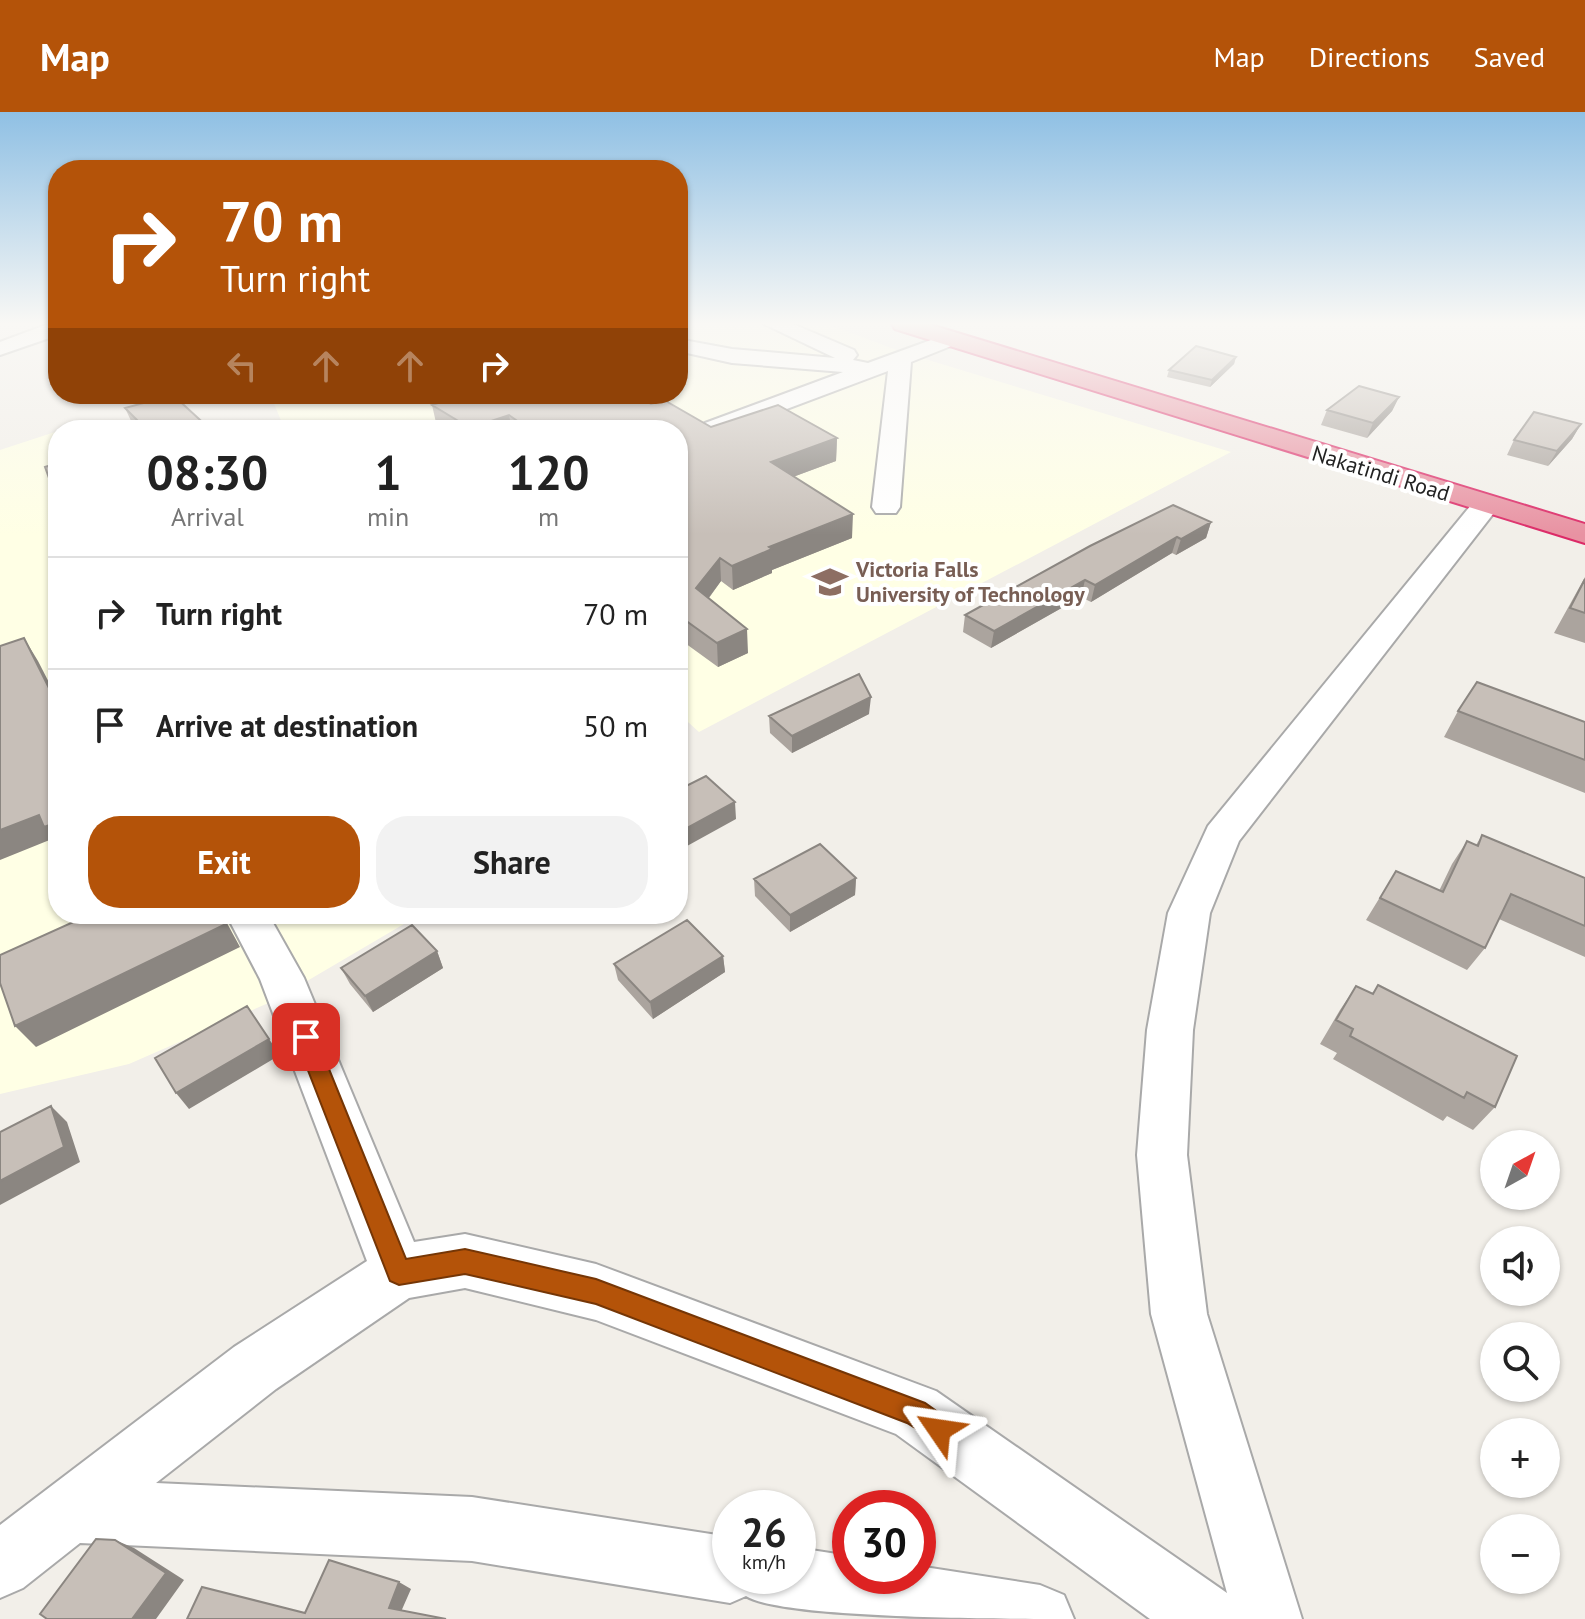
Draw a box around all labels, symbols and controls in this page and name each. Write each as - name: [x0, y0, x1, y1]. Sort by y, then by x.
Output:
- text: Map: [40, 32, 110, 81]
- text: Map: [1214, 38, 1265, 75]
- text: Directions: [1309, 38, 1430, 75]
- text: Saved: [1474, 38, 1545, 75]
- text: 70 m: [220, 185, 343, 257]
- icon: right: [88, 192, 192, 296]
- text: Turn right: [220, 255, 370, 302]
- icon: left: [220, 344, 264, 388]
- icon: ahead: [304, 344, 348, 388]
- icon: ahead: [388, 344, 432, 388]
- icon: right: [472, 344, 516, 388]
- street label: Nakatindi Road: [1309, 439, 1453, 507]
- text: 08:30: [147, 441, 268, 503]
- text: 1: [374, 441, 402, 503]
- text: 120: [508, 441, 589, 503]
- text: Arrival: [171, 500, 244, 533]
- text: min: [367, 500, 409, 533]
- text: m: [538, 500, 559, 533]
- place label: Victoria Falls University of Technology: [855, 555, 1085, 608]
- school or university icon: Victoria Falls University of Technology: [811, 563, 849, 601]
- icon: right: [88, 591, 132, 635]
- text: Turn right: [156, 594, 282, 633]
- text: 70 m: [583, 594, 648, 633]
- icon: arrive: [88, 703, 132, 747]
- text: Arrive at destination: [156, 706, 418, 745]
- text: 50 m: [583, 706, 648, 745]
- button: Exit: [88, 816, 360, 908]
- button: Share: [376, 816, 648, 908]
- pin: [272, 1003, 340, 1071]
- icon: arrive: [284, 1015, 328, 1059]
- north arrow: [1480, 1130, 1560, 1210]
- map controls: [1480, 1130, 1560, 1594]
- button: sound: [1480, 1226, 1560, 1306]
- button: search: [1480, 1322, 1560, 1402]
- position arrow: [897, 1388, 981, 1472]
- button: +: [1480, 1418, 1560, 1498]
- speed limit sign: 30: [832, 1490, 936, 1594]
- text: 26: [741, 1506, 787, 1558]
- button: −: [1480, 1514, 1560, 1594]
- text: km/h: [742, 1549, 786, 1575]

